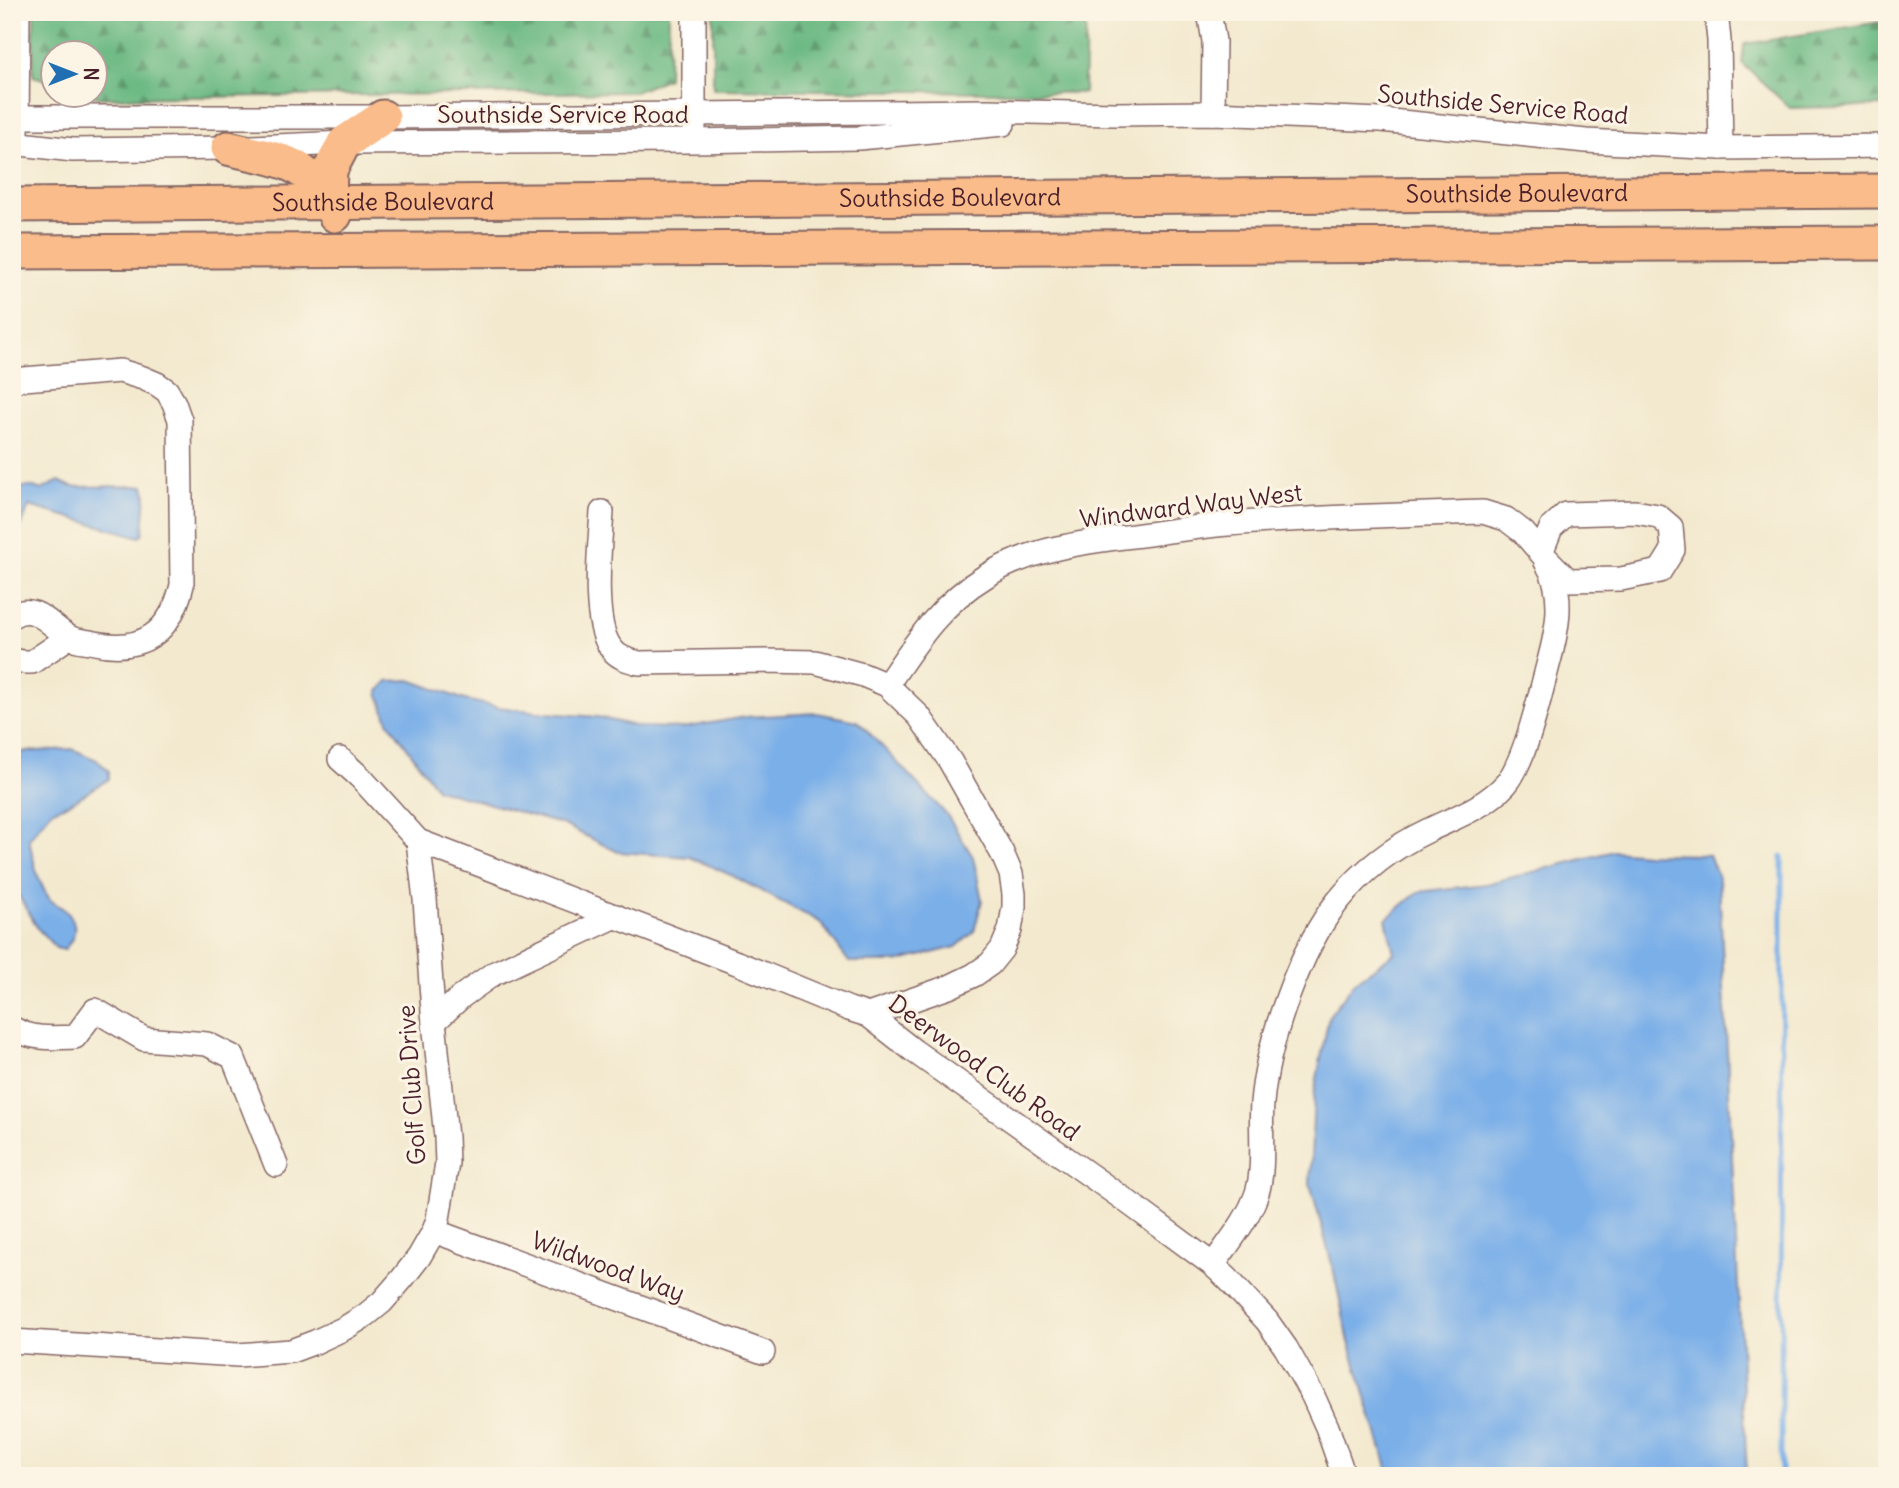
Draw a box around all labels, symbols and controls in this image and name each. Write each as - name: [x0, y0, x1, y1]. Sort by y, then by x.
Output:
- north arrow: [38, 38, 108, 108]
- text: N: [79, 67, 103, 81]
- street label: Southside Service Road: [1376, 78, 1630, 130]
- street label: Southside Service Road: [437, 99, 689, 129]
- street label: Southside Boulevard: [1406, 177, 1628, 209]
- street label: Southside Boulevard: [839, 181, 1061, 213]
- street label: Southside Boulevard: [272, 185, 494, 217]
- street label: Windward Way West: [1078, 476, 1304, 534]
- street label: Deerwood Club Road: [883, 988, 1086, 1147]
- street label: Golf Club Drive: [390, 1004, 432, 1166]
- street label: Wildwood Way: [528, 1225, 689, 1308]

